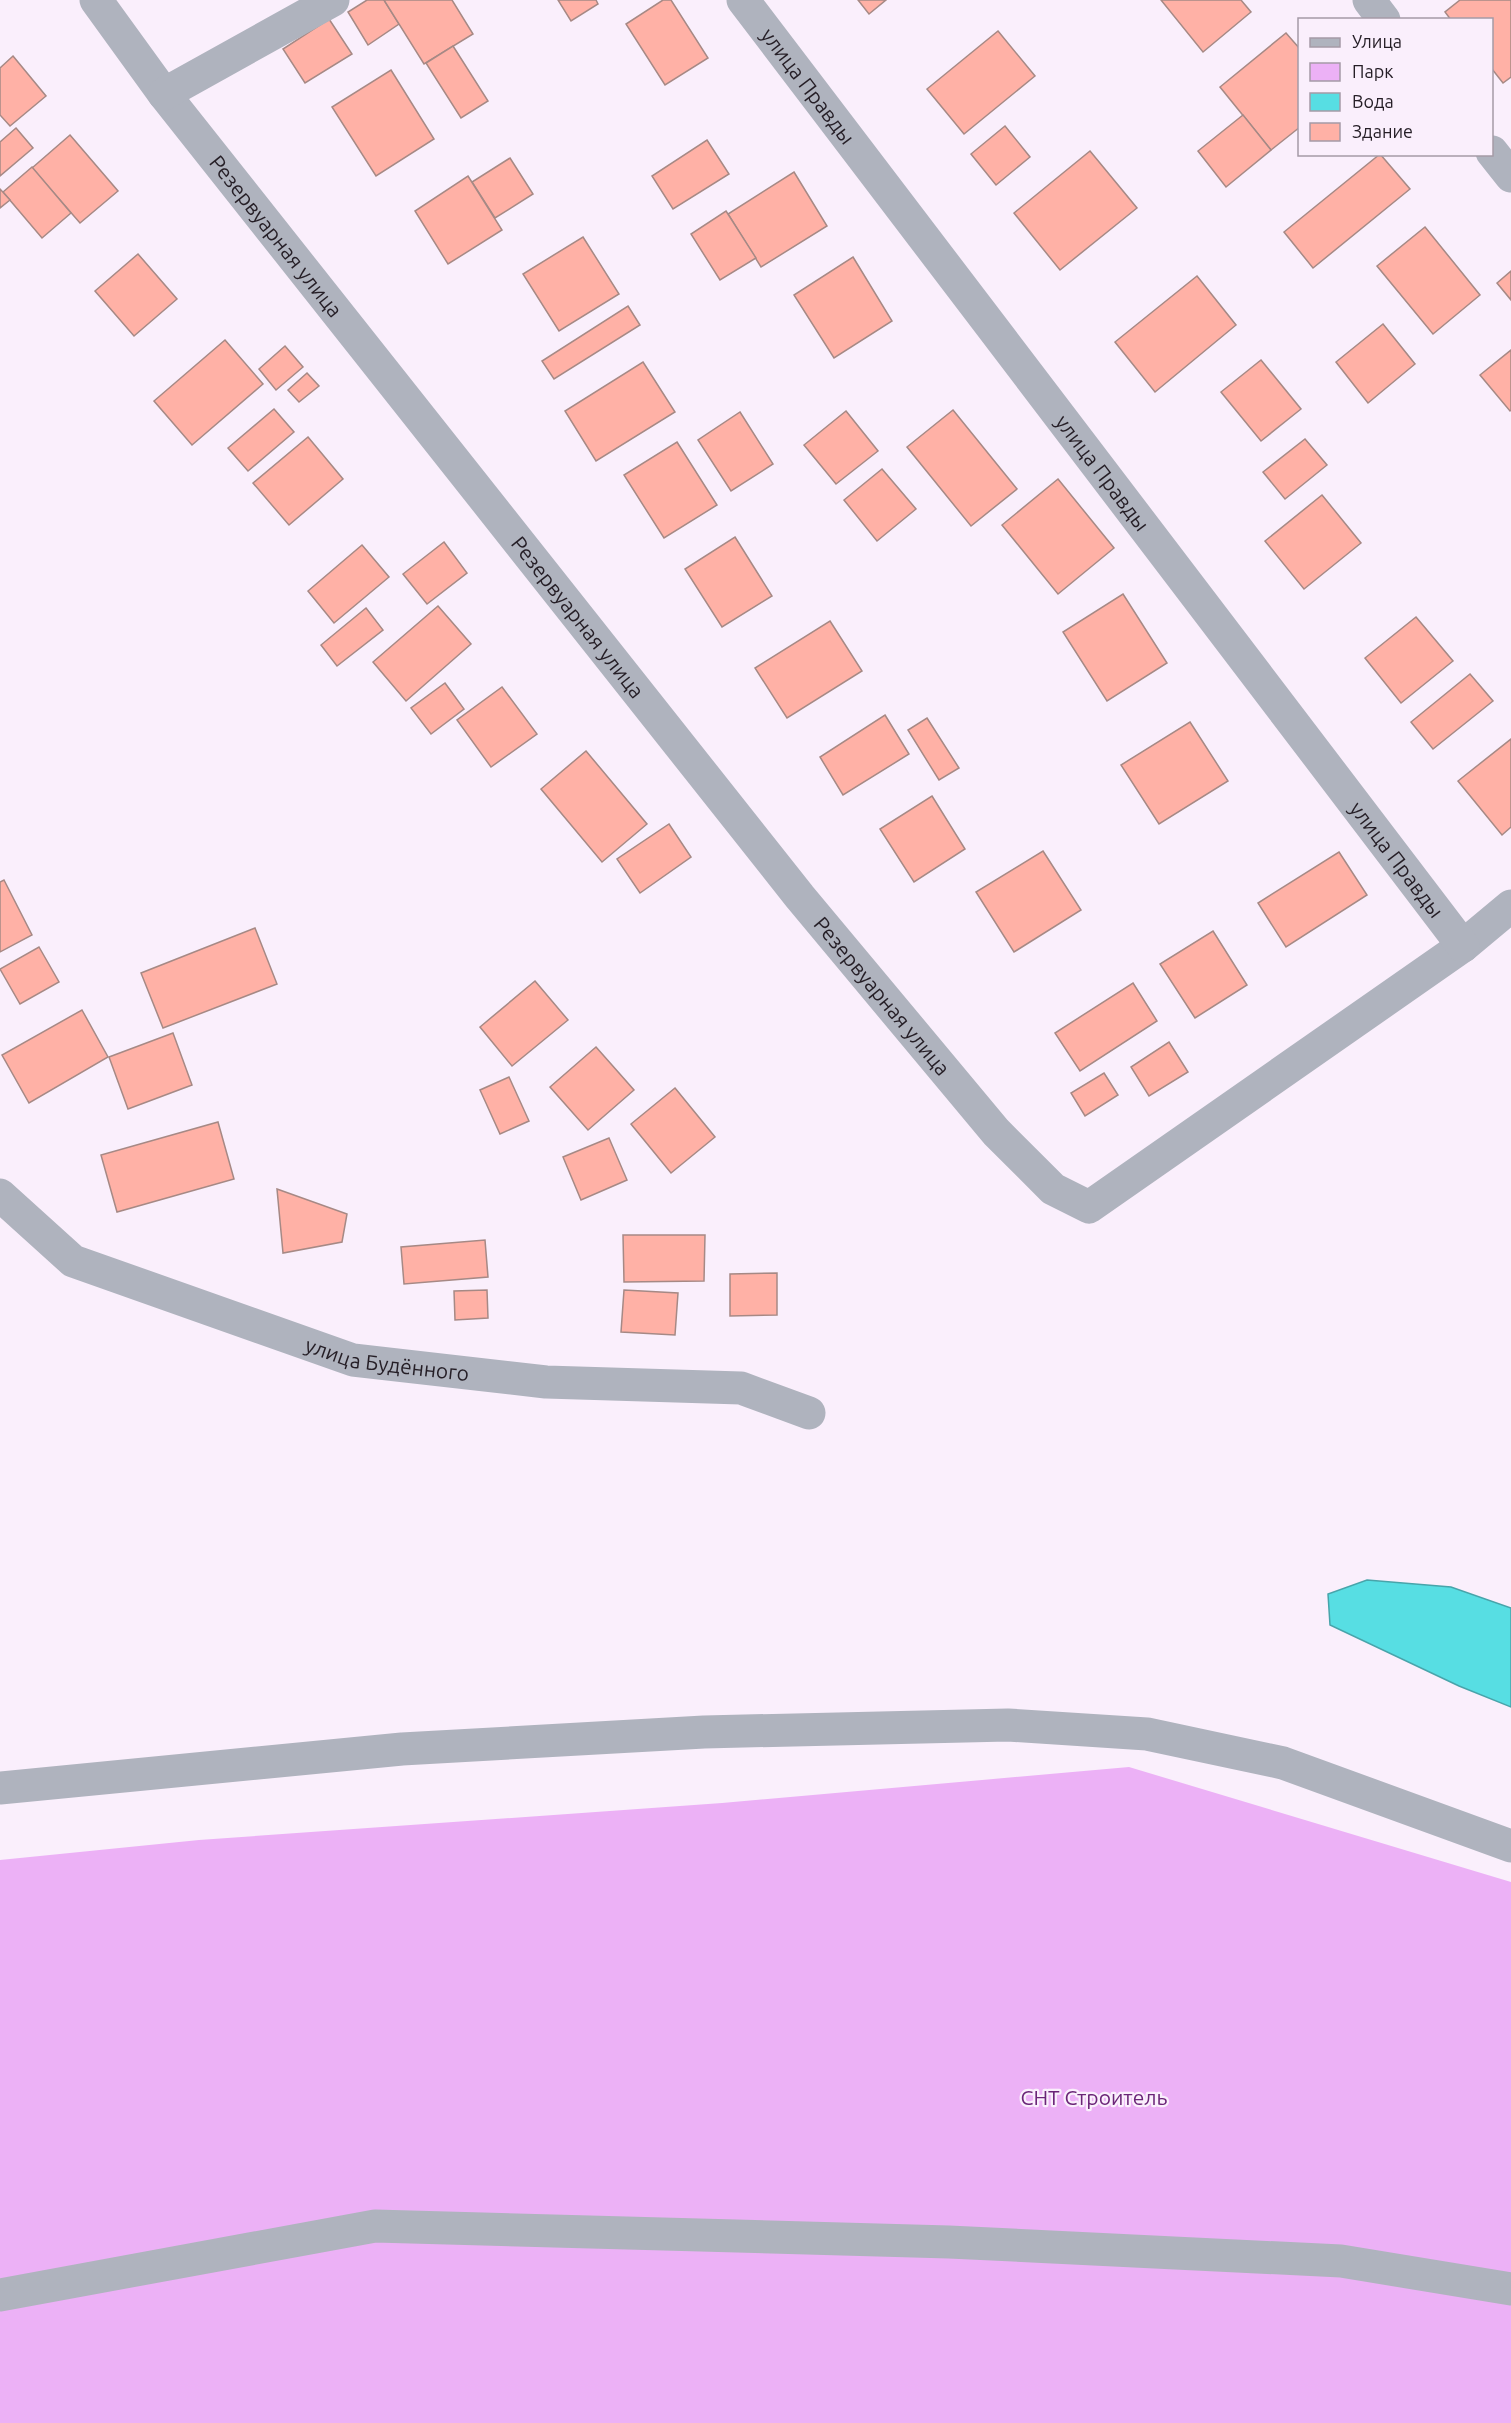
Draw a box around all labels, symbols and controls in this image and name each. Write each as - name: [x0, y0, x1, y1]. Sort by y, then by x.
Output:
- legend: [1298, 18, 1493, 156]
- street label: улица Правды: [757, 23, 860, 149]
- text: Улица: [1352, 31, 1402, 51]
- text: Парк: [1352, 61, 1393, 81]
- text: Вода: [1352, 91, 1394, 111]
- text: Здание: [1352, 121, 1413, 141]
- street label: Резервуарная улица: [205, 150, 348, 321]
- street label: улица Правды: [1051, 410, 1155, 535]
- street label: Резервуарная улица: [507, 531, 649, 702]
- street label: улица Правды: [1345, 797, 1449, 922]
- street label: Резервуарная улица: [809, 912, 955, 1080]
- street label: улица Будённого: [302, 1332, 470, 1385]
- park label: СНТ Строитель: [1021, 2085, 1168, 2109]

